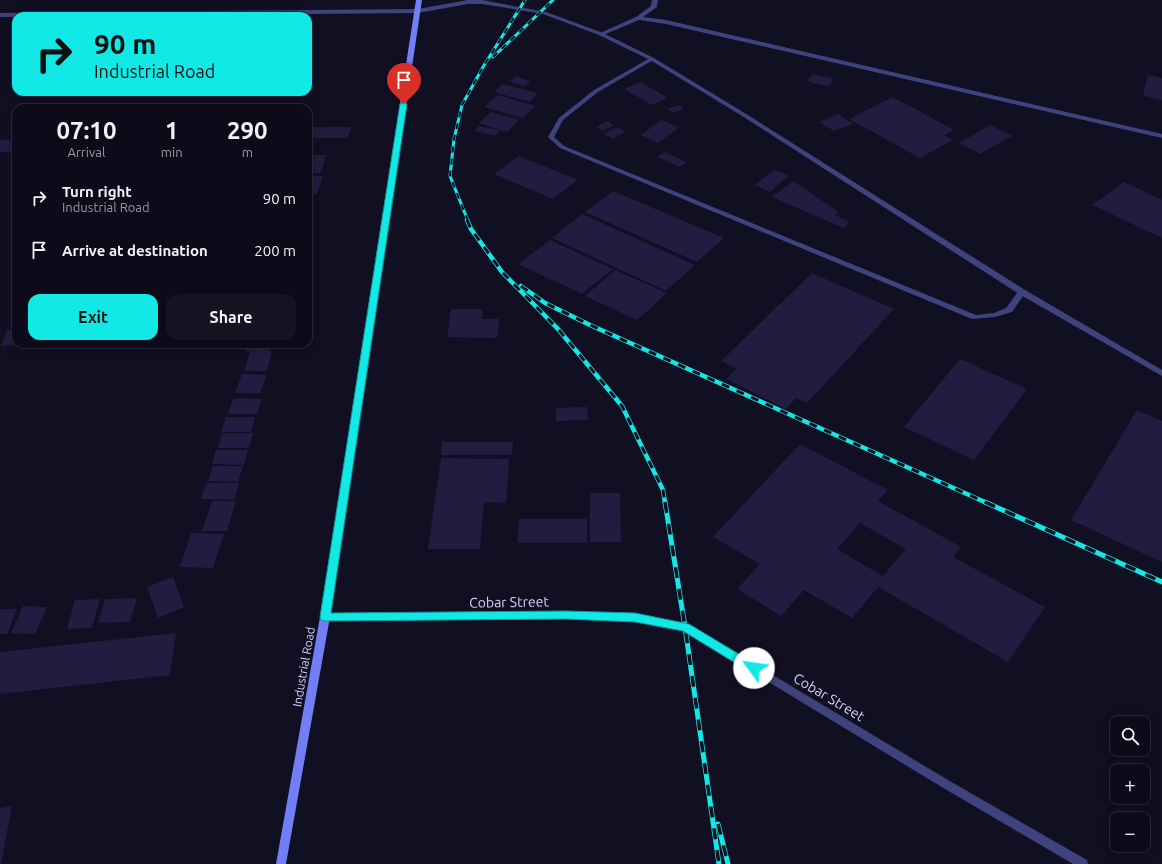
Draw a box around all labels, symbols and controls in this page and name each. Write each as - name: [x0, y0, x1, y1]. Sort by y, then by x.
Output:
- icon: right: [28, 28, 80, 80]
- text: 90 m: [94, 28, 156, 59]
- text: Industrial Road: [94, 61, 215, 81]
- pin: [387, 63, 421, 104]
- icon: arrive: [393, 69, 415, 91]
- text: 07:10: [56, 117, 116, 144]
- text: 1: [165, 117, 178, 144]
- text: 290: [227, 117, 268, 144]
- text: Arrival: [67, 145, 105, 159]
- text: min: [161, 145, 183, 159]
- text: m: [242, 145, 253, 159]
- text: Turn right: [62, 183, 132, 200]
- icon: right: [28, 187, 50, 209]
- text: 90 m: [263, 190, 296, 207]
- text: Industrial Road: [62, 200, 150, 214]
- icon: arrive: [28, 239, 50, 261]
- text: Arrive at destination: [62, 242, 208, 259]
- text: 200 m: [254, 242, 296, 259]
- button: Exit: [28, 294, 158, 340]
- button: Share: [166, 294, 296, 340]
- street label: Cobar Street: [469, 593, 550, 611]
- street label: Industrial Road: [290, 626, 317, 708]
- position arrow: [733, 647, 775, 689]
- street label: Cobar Street: [791, 670, 868, 725]
- map controls: [1110, 716, 1150, 852]
- button: search: [1110, 716, 1150, 756]
- button: +: [1110, 764, 1150, 804]
- button: −: [1110, 812, 1150, 852]

